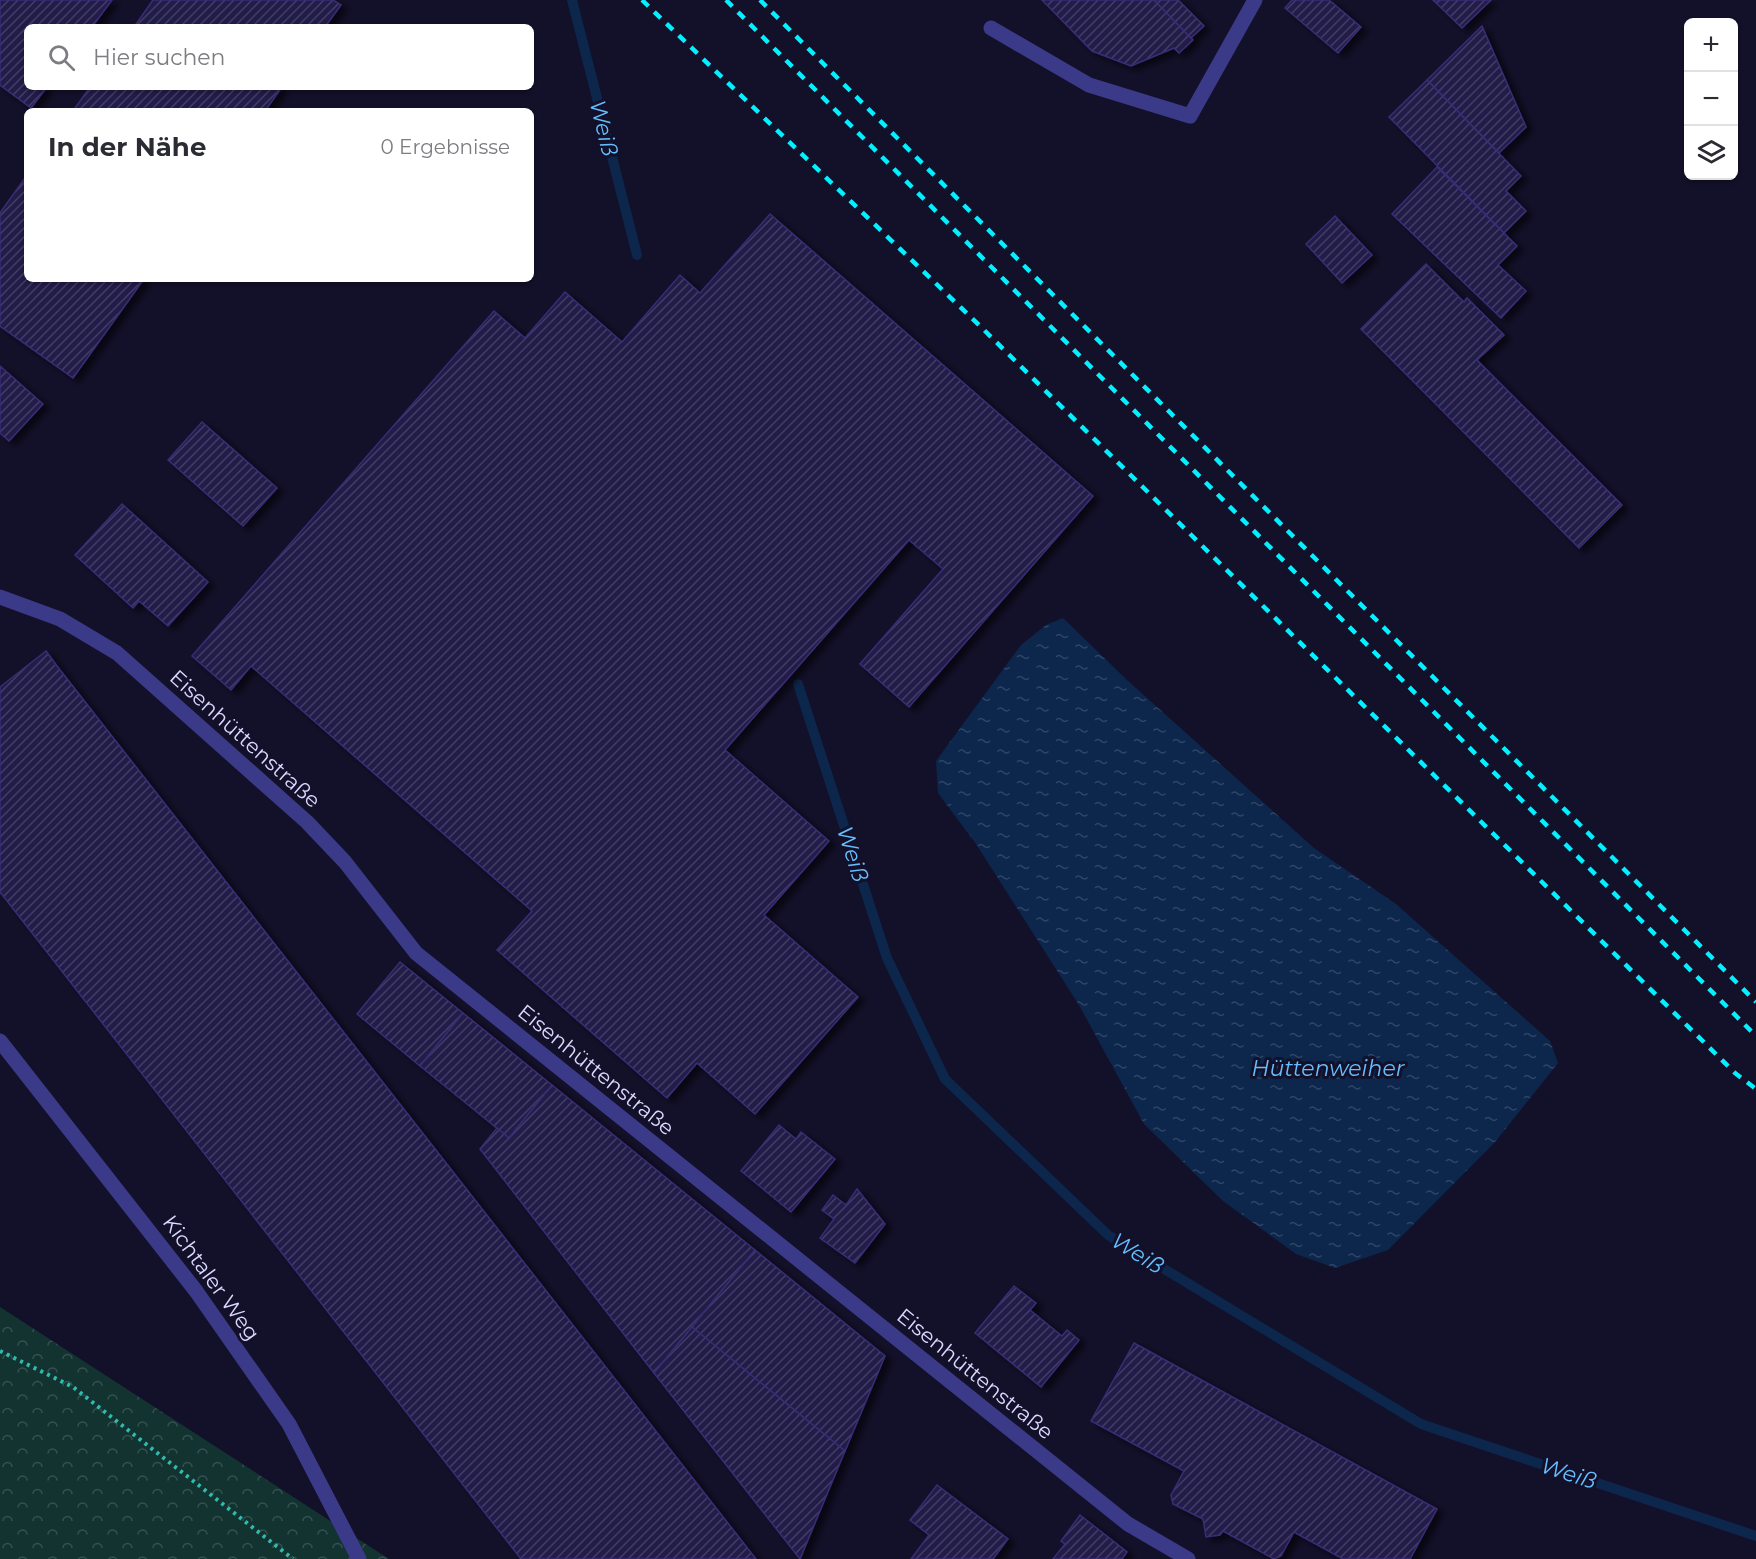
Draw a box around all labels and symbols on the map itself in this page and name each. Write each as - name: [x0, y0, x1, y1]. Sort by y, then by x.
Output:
- water label: Weiß: [584, 97, 623, 159]
- street label: Eisenhüttenstraße: [165, 664, 326, 813]
- water label: Weiß: [831, 823, 874, 885]
- street label: Eisenhüttenstraße: [513, 999, 679, 1140]
- water label: Hüttenweiher: [1252, 1055, 1406, 1082]
- street label: Kichtaler Weg: [158, 1210, 265, 1345]
- water label: Weiß: [1107, 1227, 1169, 1280]
- street label: Eisenhüttenstraße: [892, 1303, 1058, 1444]
- water label: Weiß: [1538, 1452, 1600, 1495]

